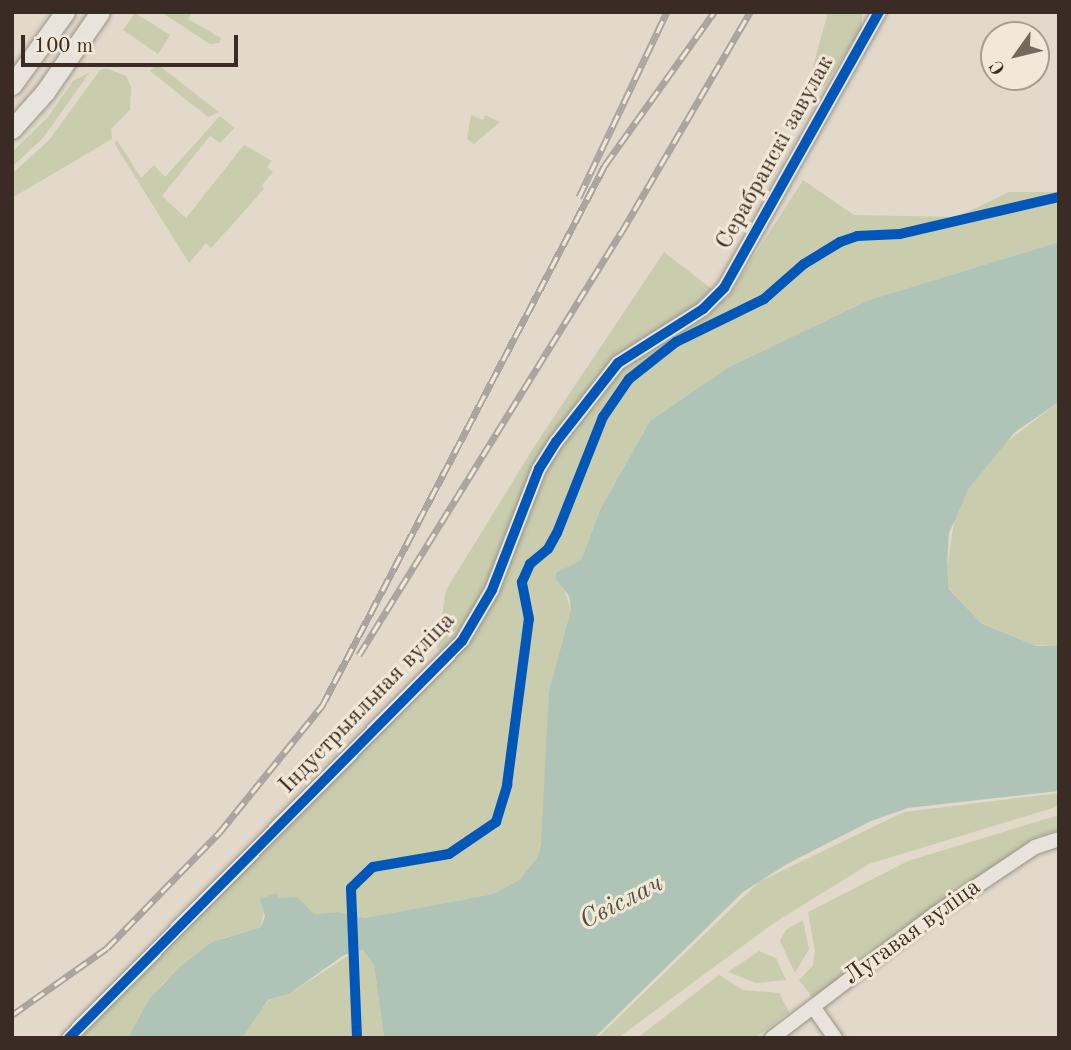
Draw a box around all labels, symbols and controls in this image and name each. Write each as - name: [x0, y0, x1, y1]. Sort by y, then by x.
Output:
- scale bar: [24, 21, 242, 65]
- north arrow: [980, 21, 1050, 91]
- text: 100 m: [34, 36, 93, 57]
- street label: Серабранскі завулак: [711, 51, 841, 255]
- text: С: [987, 56, 1010, 77]
- street label: Індустрыяльная вуліца: [274, 607, 462, 801]
- water label: Свіслач: [575, 869, 669, 937]
- street label: Лугавая вуліца: [839, 874, 987, 992]

